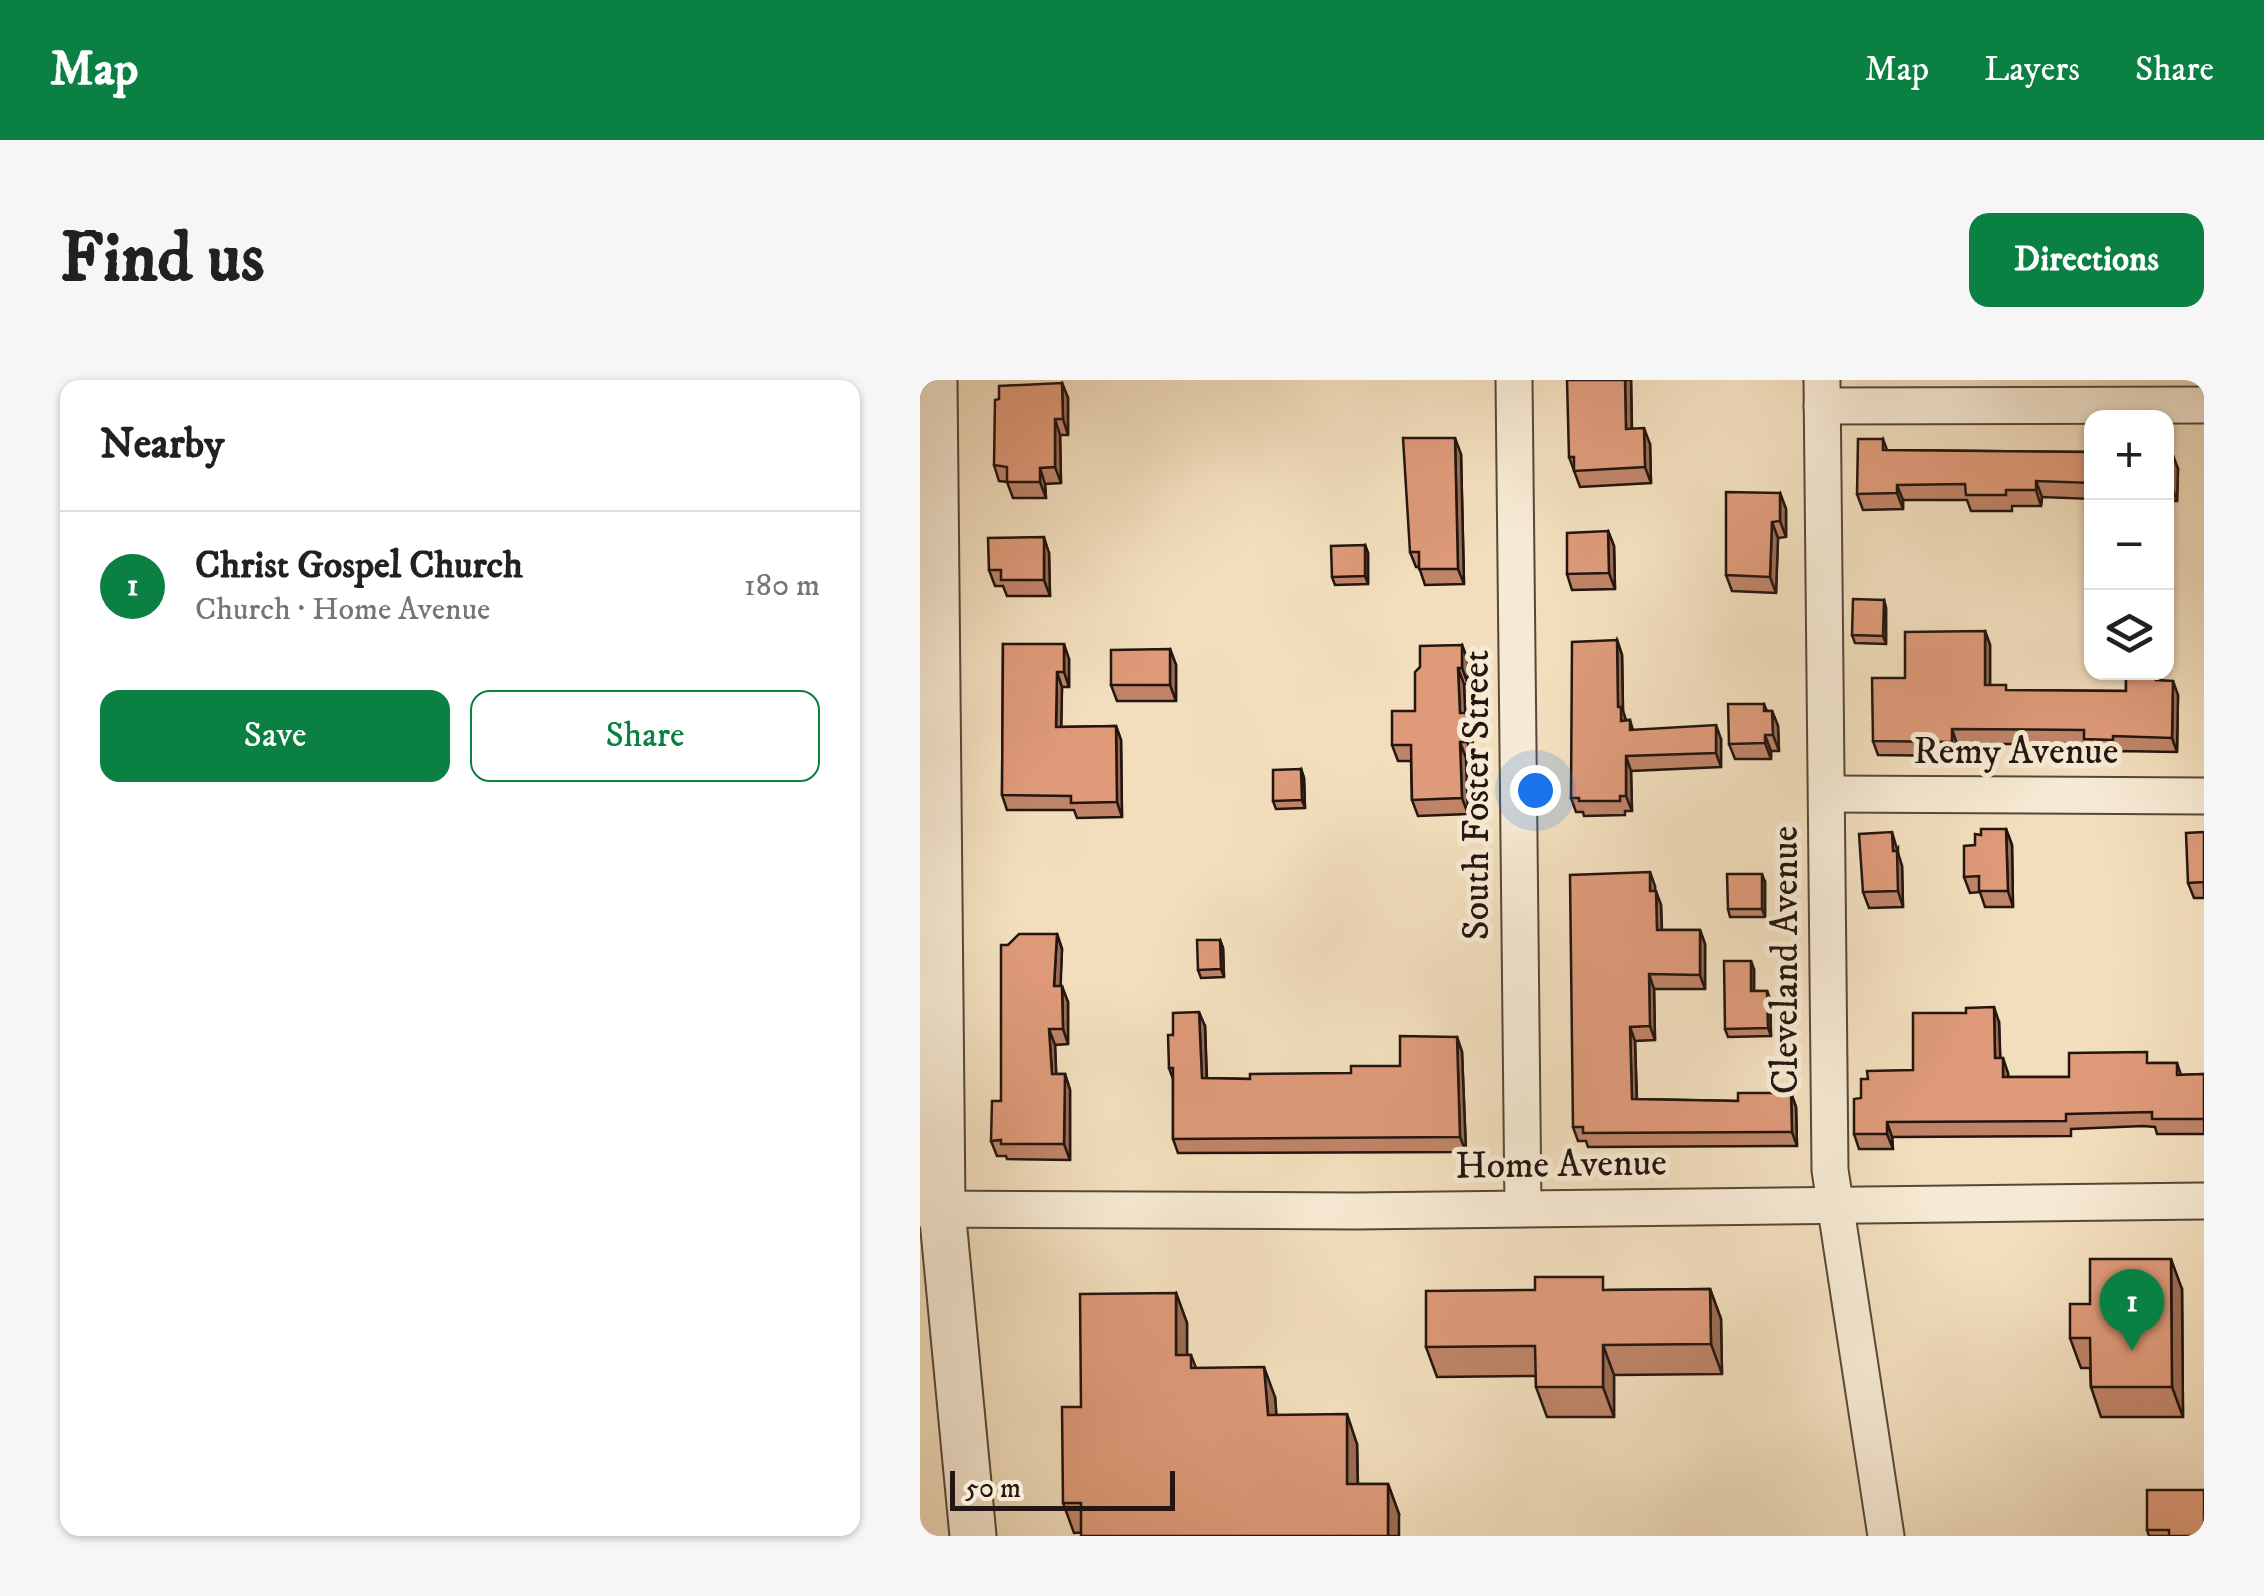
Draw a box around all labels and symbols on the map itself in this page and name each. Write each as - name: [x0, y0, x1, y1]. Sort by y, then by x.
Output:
- street label: South Foster Street: [1453, 650, 1501, 940]
- street label: Remy Avenue: [1914, 728, 2118, 776]
- your location: [1510, 765, 1561, 816]
- street label: Cleveland Avenue: [1762, 826, 1810, 1094]
- street label: Home Avenue: [1455, 1139, 1667, 1191]
- pin: 1: [2100, 1268, 2164, 1351]
- scale bar: [950, 1466, 1175, 1510]

